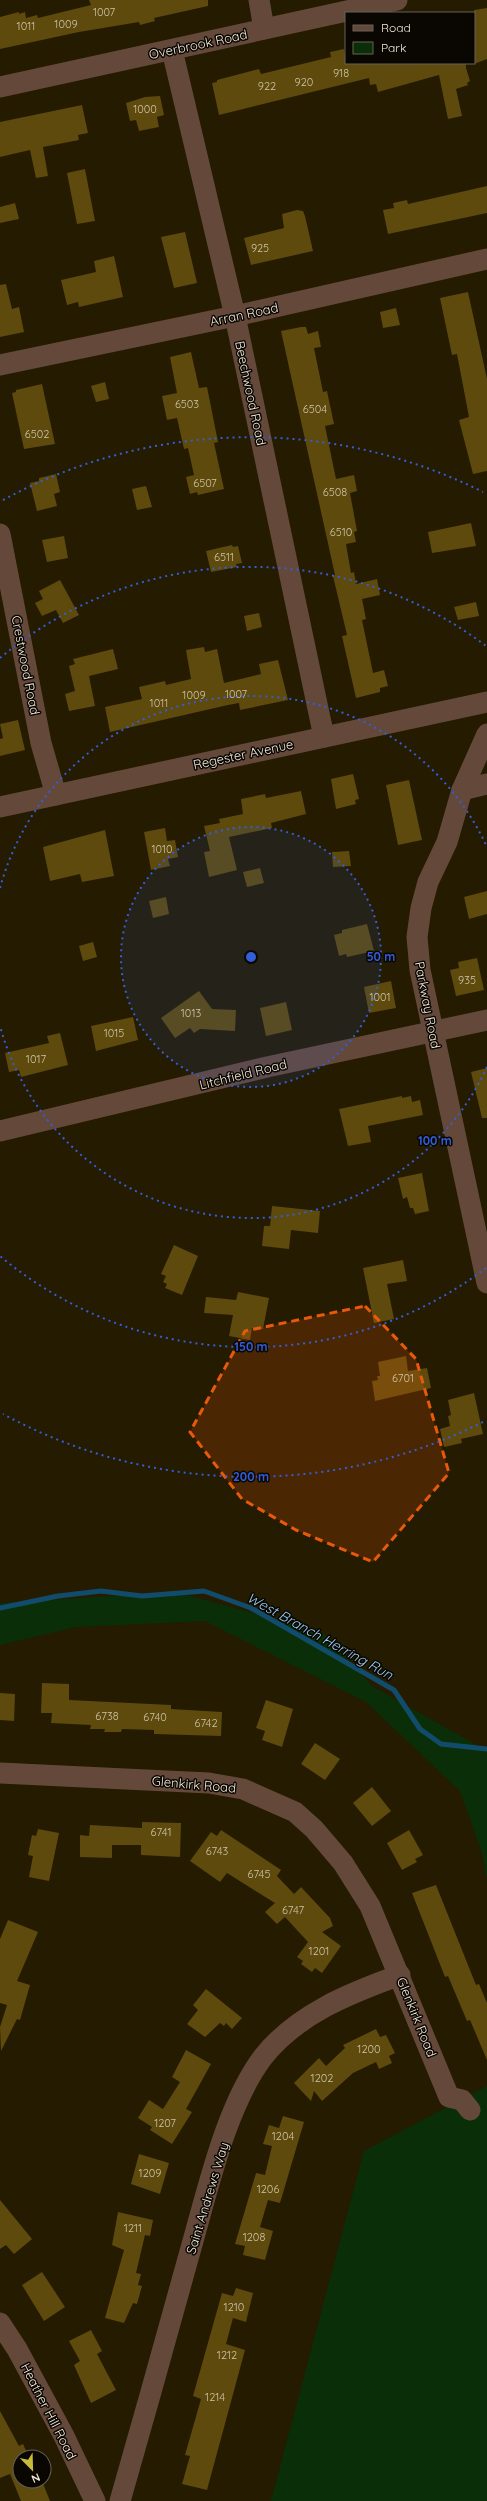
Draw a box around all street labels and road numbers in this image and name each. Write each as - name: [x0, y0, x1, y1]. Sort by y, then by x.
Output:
- street label: Overbrook Road: [147, 26, 249, 62]
- street label: Arran Road: [208, 299, 280, 329]
- street label: Beechwood Road: [232, 339, 270, 447]
- street label: Crestwood Road: [9, 614, 43, 716]
- street label: Regester Avenue: [191, 736, 295, 772]
- street label: Parkway Road: [412, 960, 444, 1050]
- street label: Litchfield Road: [198, 1055, 288, 1093]
- street label: Glenkirk Road: [151, 1772, 237, 1796]
- street label: Glenkirk Road: [394, 1975, 440, 2059]
- street label: Saint Andrews Way: [182, 2140, 232, 2256]
- street label: Heather Hill Road: [18, 2360, 80, 2462]

